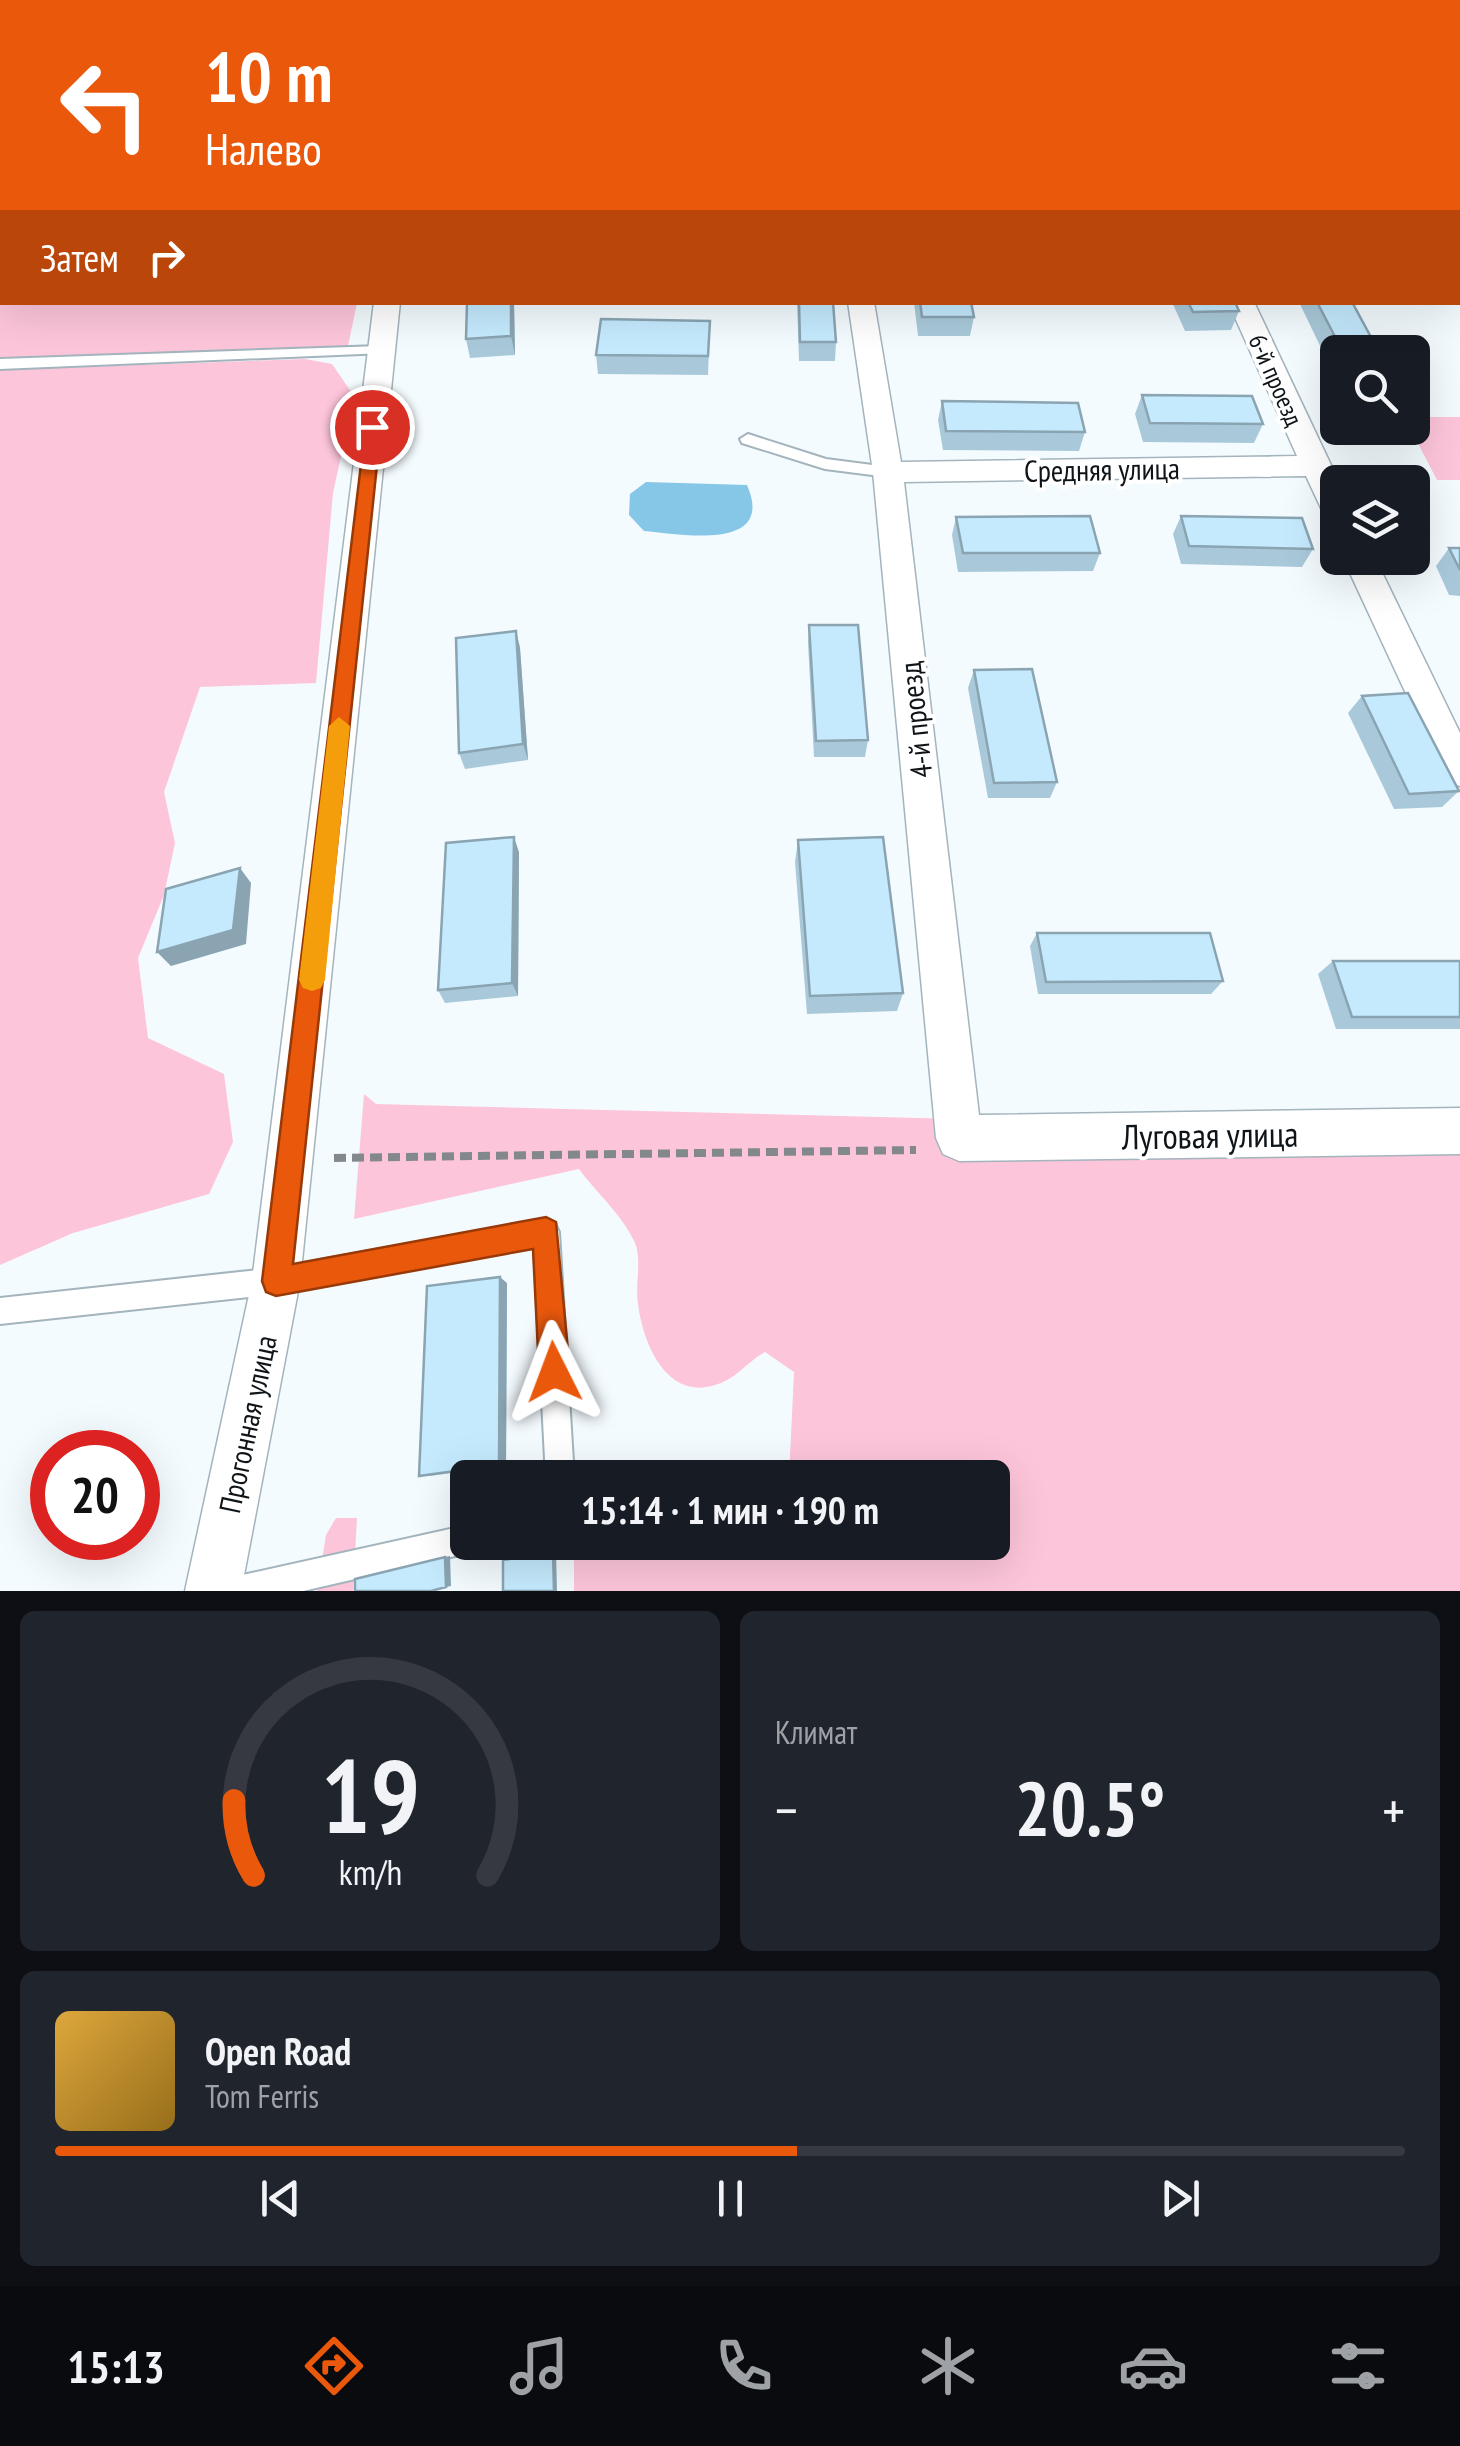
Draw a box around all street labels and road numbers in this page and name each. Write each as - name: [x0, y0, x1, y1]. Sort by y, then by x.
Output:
- street label: 6-й проезд: [1242, 329, 1310, 431]
- street label: Средняя улица: [1024, 448, 1180, 490]
- street label: 4-й проезд: [890, 660, 940, 780]
- street label: Луговая улица: [1120, 1110, 1299, 1160]
- street label: Прогонная улица: [209, 1332, 285, 1516]

